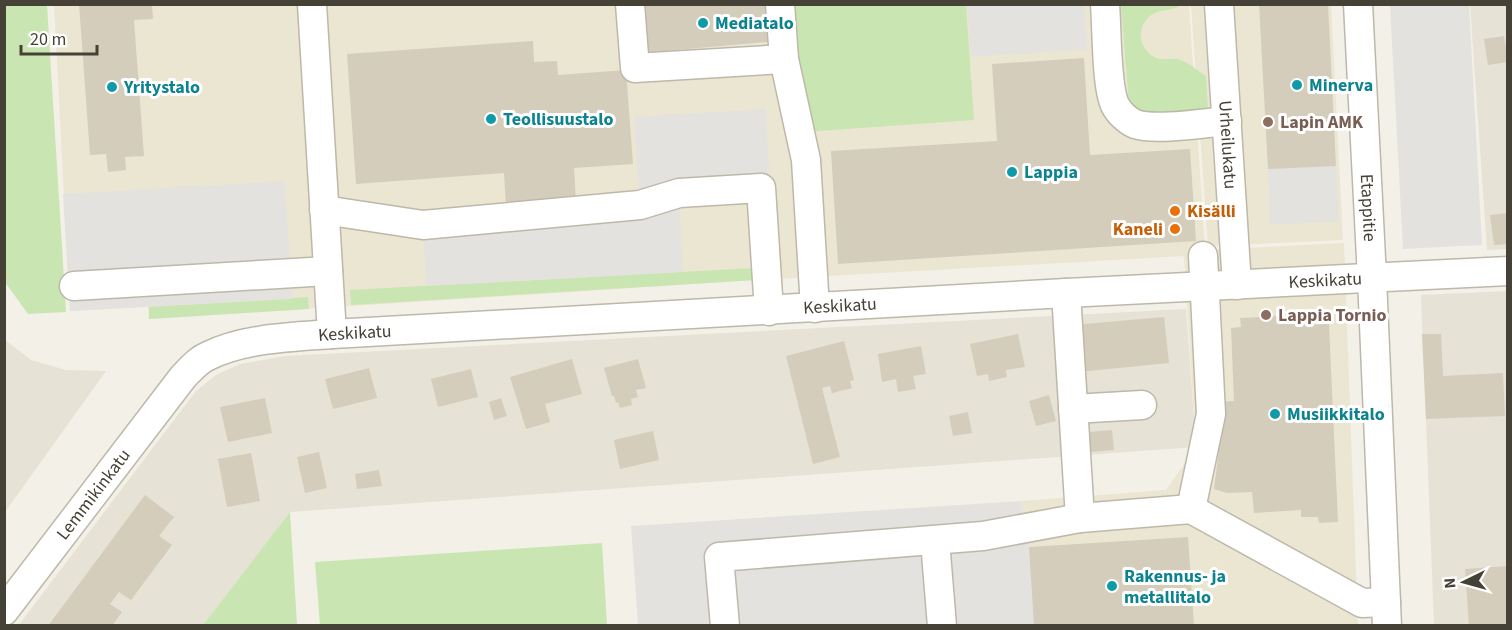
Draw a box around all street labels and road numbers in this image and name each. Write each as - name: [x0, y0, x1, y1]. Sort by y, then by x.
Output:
- street label: Urheilukatu: [1212, 100, 1243, 190]
- street label: Etappitie: [1354, 173, 1382, 242]
- street label: Keskikatu: [1288, 266, 1363, 295]
- street label: Keskikatu: [803, 292, 877, 321]
- street label: Keskikatu: [317, 319, 392, 348]
- street label: Lemmikinkatu: [51, 444, 137, 545]

